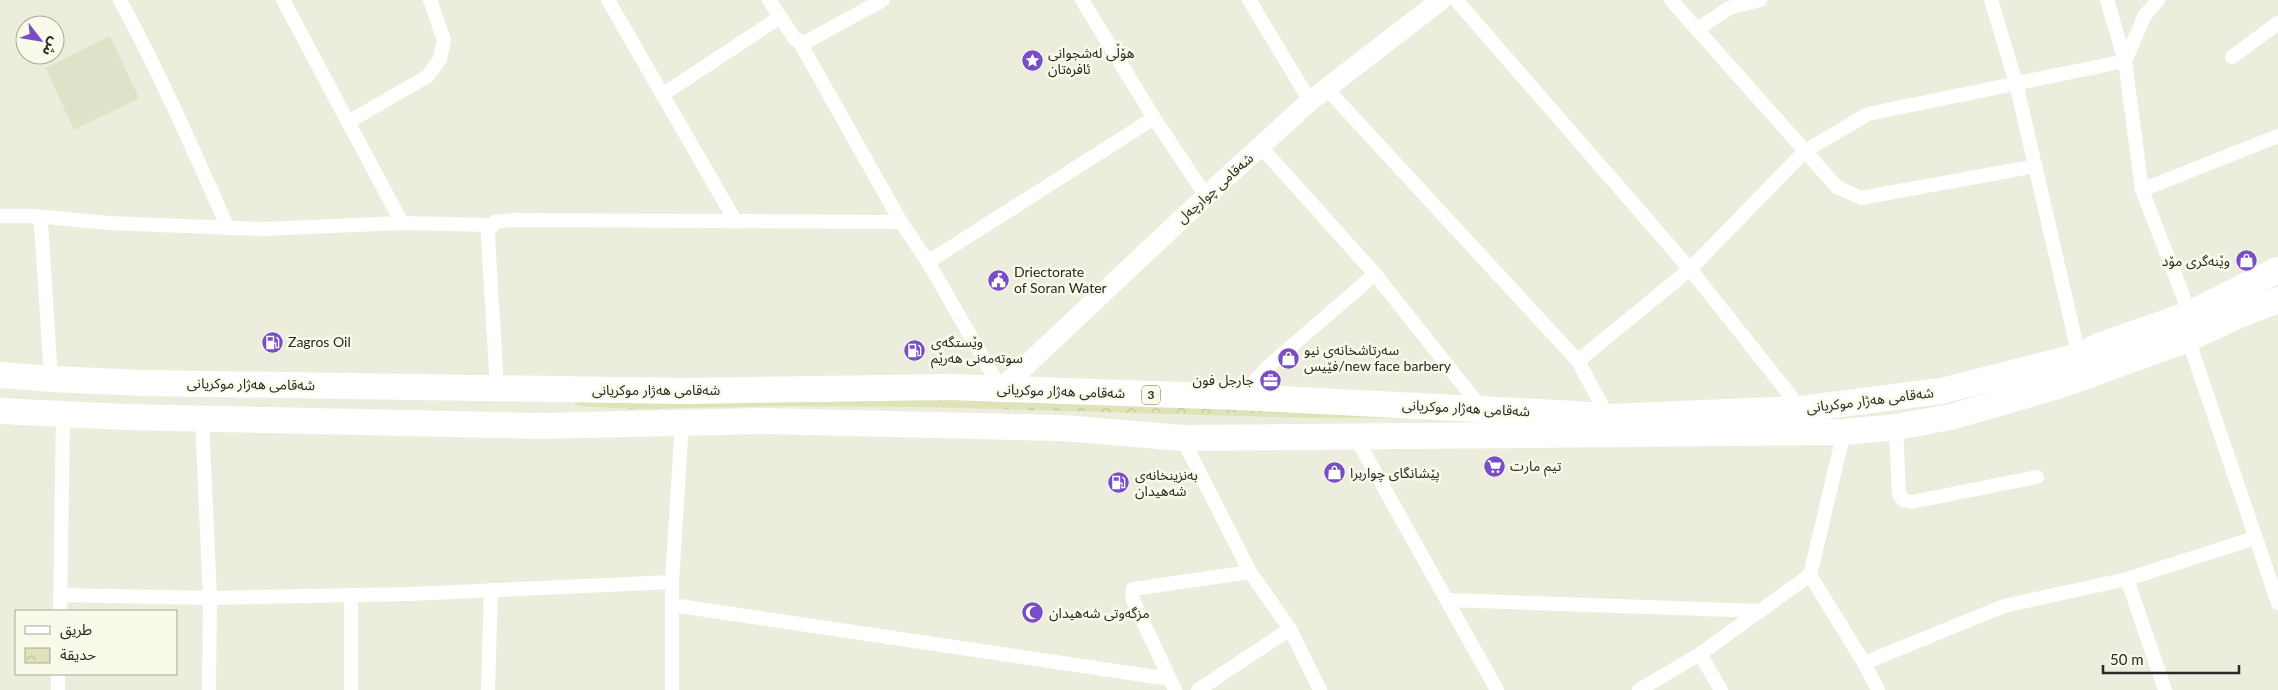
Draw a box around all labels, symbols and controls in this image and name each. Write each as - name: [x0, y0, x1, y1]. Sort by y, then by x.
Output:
- north arrow: [15, 15, 65, 65]
- text: ش: [39, 34, 64, 60]
- place label: هۆڵی لەشجوانی ئافرەتان: [1048, 43, 1135, 78]
- place icon: هۆڵی لەشجوانی ئافرەتان: [1020, 49, 1044, 73]
- street label: شەقامی چوارچەل: [1173, 149, 1258, 228]
- shop icon: وێنەگری مۆد: [2234, 249, 2258, 273]
- place label: وێنەگری مۆد: [2162, 252, 2230, 270]
- place label: Driectorate of Soran Water: [1014, 263, 1107, 296]
- public building icon: Driectorate of Soran Water: [986, 268, 1010, 292]
- fuel station icon: Zagros Oil: [260, 330, 284, 354]
- place label: Zagros Oil: [288, 333, 351, 350]
- place label: وێستگەی سوتەمەنی هەرێم: [931, 333, 1023, 369]
- fuel station icon: وێستگەی سوتەمەنی هەرێم: [903, 338, 927, 362]
- place label: سەرتاشخانەی نیو فێیس/new face barbery: [1304, 341, 1452, 375]
- shop icon: سەرتاشخانەی نیو فێیس/new face barbery: [1276, 346, 1300, 370]
- office icon: جارجل فون: [1258, 368, 1282, 392]
- place label: جارجل فون: [1193, 371, 1254, 389]
- street label: شەقامی ھەژار موکریانی: [187, 374, 315, 394]
- street label: شەقامی ھەژار موکریانی: [997, 380, 1125, 402]
- street label: شەقامی ھەژار موکریانی: [592, 381, 720, 399]
- street label: شەقامی ھەژار موکریانی: [1805, 383, 1935, 417]
- road number: 3: [1142, 386, 1160, 404]
- street label: شەقامی ھەژار موکریانی: [1402, 396, 1531, 420]
- supermarket icon: تيم مارت: [1482, 454, 1506, 478]
- place label: تيم مارت: [1510, 457, 1561, 477]
- shop icon: پێشانگای چواربرا: [1322, 461, 1346, 485]
- place label: پێشانگای چواربرا: [1350, 464, 1440, 483]
- place label: بەنزینخانەی شەهیدان: [1135, 466, 1198, 500]
- fuel station icon: بەنزینخانەی شەهیدان: [1107, 471, 1131, 495]
- mosque icon: مزگەوتی شەهیدان: [1021, 601, 1045, 625]
- place label: مزگەوتی شەهیدان: [1049, 604, 1150, 622]
- legend: [15, 610, 178, 675]
- text: طريق: [60, 620, 92, 640]
- scale bar: [2103, 642, 2239, 674]
- text: حديقة: [60, 645, 96, 663]
- text: 50 m: [2110, 650, 2144, 668]

